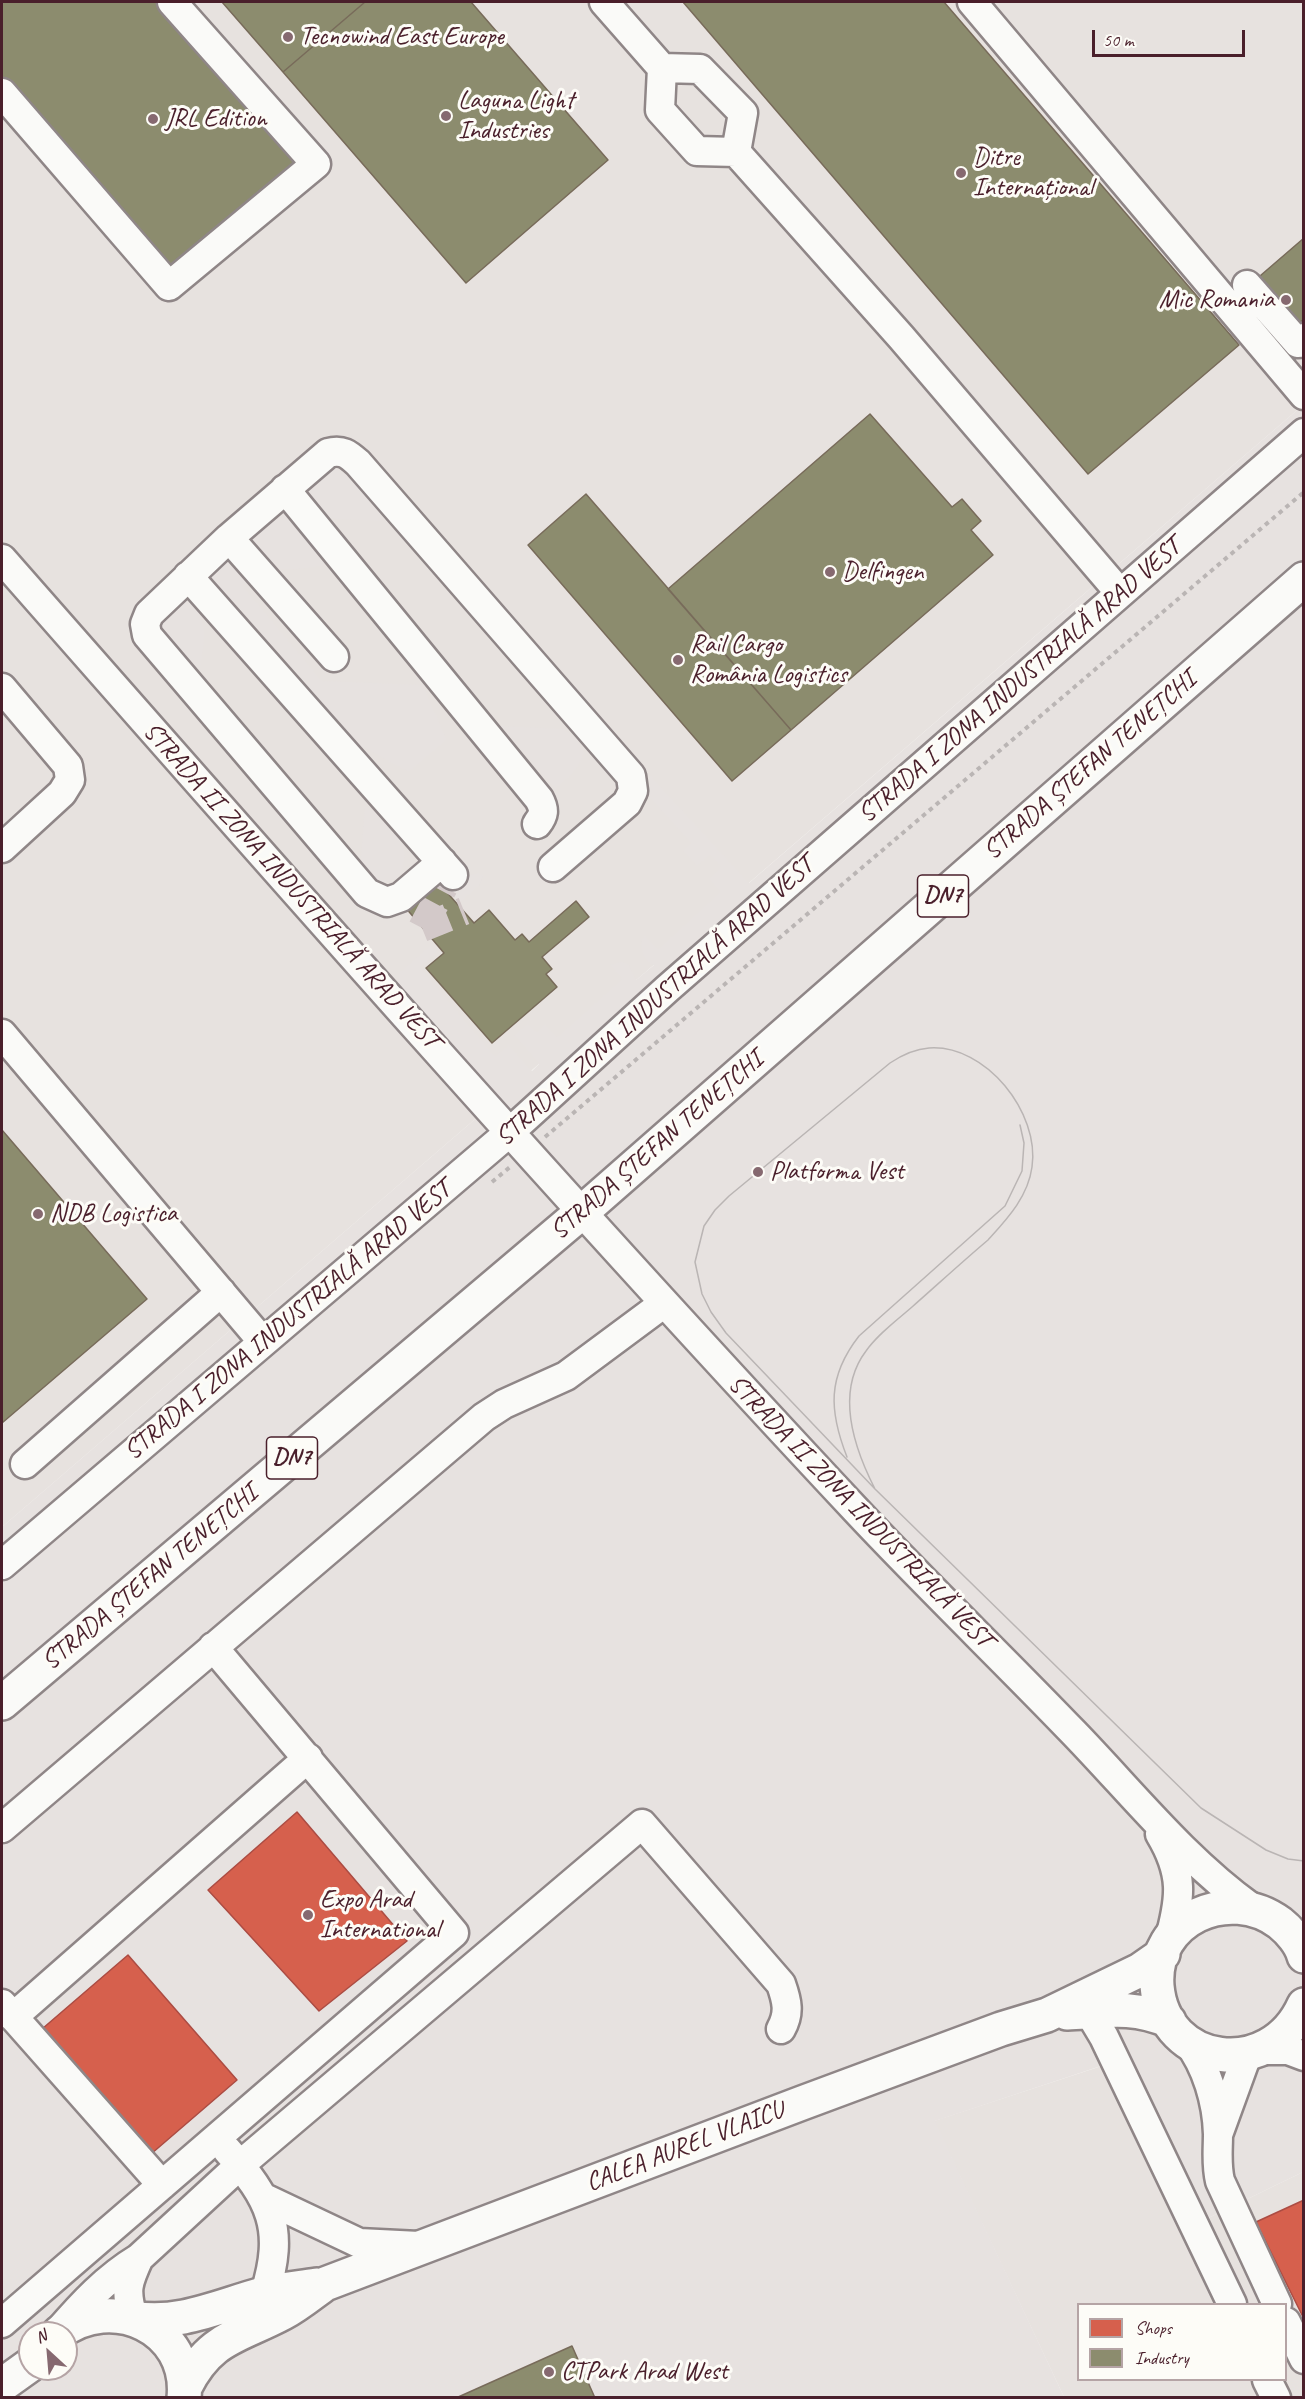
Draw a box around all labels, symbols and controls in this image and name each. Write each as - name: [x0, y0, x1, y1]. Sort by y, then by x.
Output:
- scale bar: [1095, 18, 1248, 56]
- place label: Tecnowind East Europe: [300, 21, 504, 53]
- text: 50 m: [1103, 29, 1134, 51]
- marker: Tecnowind East Europe: [281, 30, 295, 44]
- place label: Laguna Light Industries: [458, 85, 574, 146]
- place label: JRL Edition: [165, 103, 266, 135]
- marker: Laguna Light Industries: [439, 109, 453, 123]
- marker: JRL Edition: [146, 112, 160, 126]
- place label: Ditre Internațional: [973, 142, 1093, 204]
- marker: Ditre Internațional: [954, 166, 968, 180]
- place label: Mic Romania: [1159, 284, 1274, 316]
- marker: Mic Romania: [1279, 293, 1293, 307]
- street label: STRADA I ZONA INDUSTRIALĂ ARAD VEST: [852, 532, 1188, 830]
- place label: Delfingen: [842, 556, 923, 588]
- marker: Delfingen: [823, 565, 837, 579]
- place label: Rail Cargo România Logistics: [690, 629, 847, 690]
- marker: Rail Cargo România Logistics: [671, 653, 685, 667]
- street label: STRADA ȘTEFAN TENEȚCHI: [977, 665, 1203, 867]
- street label: STRADA II ZONA INDUSTRIALĂ ARAD VEST: [136, 716, 446, 1056]
- street label: STRADA I ZONA INDUSTRIALĂ ARAD VEST: [489, 851, 821, 1153]
- road number: DN7: [918, 875, 968, 917]
- street label: STRADA ȘTEFAN TENEȚCHI: [544, 1045, 770, 1247]
- place label: Platforma Vest: [770, 1156, 904, 1188]
- marker: Platforma Vest: [751, 1165, 765, 1179]
- street label: STRADA I ZONA INDUSTRIALĂ ARAD VEST: [118, 1175, 458, 1467]
- place label: NDB Logistica: [50, 1198, 177, 1230]
- marker: NDB Logistica: [31, 1207, 45, 1221]
- street label: STRADA II ZONA INDUSTRIALĂ VEST: [721, 1369, 999, 1655]
- road number: DN7: [266, 1437, 318, 1479]
- street label: STRADA ȘTEFAN TENEȚCHI: [36, 1479, 264, 1677]
- place label: Expo Arad International: [320, 1884, 440, 1946]
- marker: Expo Arad International: [301, 1908, 315, 1922]
- street label: CALEA AUREL VLAICU: [582, 2095, 788, 2199]
- legend: [1077, 2303, 1287, 2381]
- text: Shops: [1135, 2317, 1172, 2339]
- north arrow: [18, 2321, 78, 2381]
- text: N: [32, 2325, 50, 2348]
- text: Industry: [1135, 2347, 1189, 2369]
- place label: CTPark Arad West: [561, 2356, 728, 2388]
- marker: CTPark Arad West: [542, 2365, 556, 2379]

